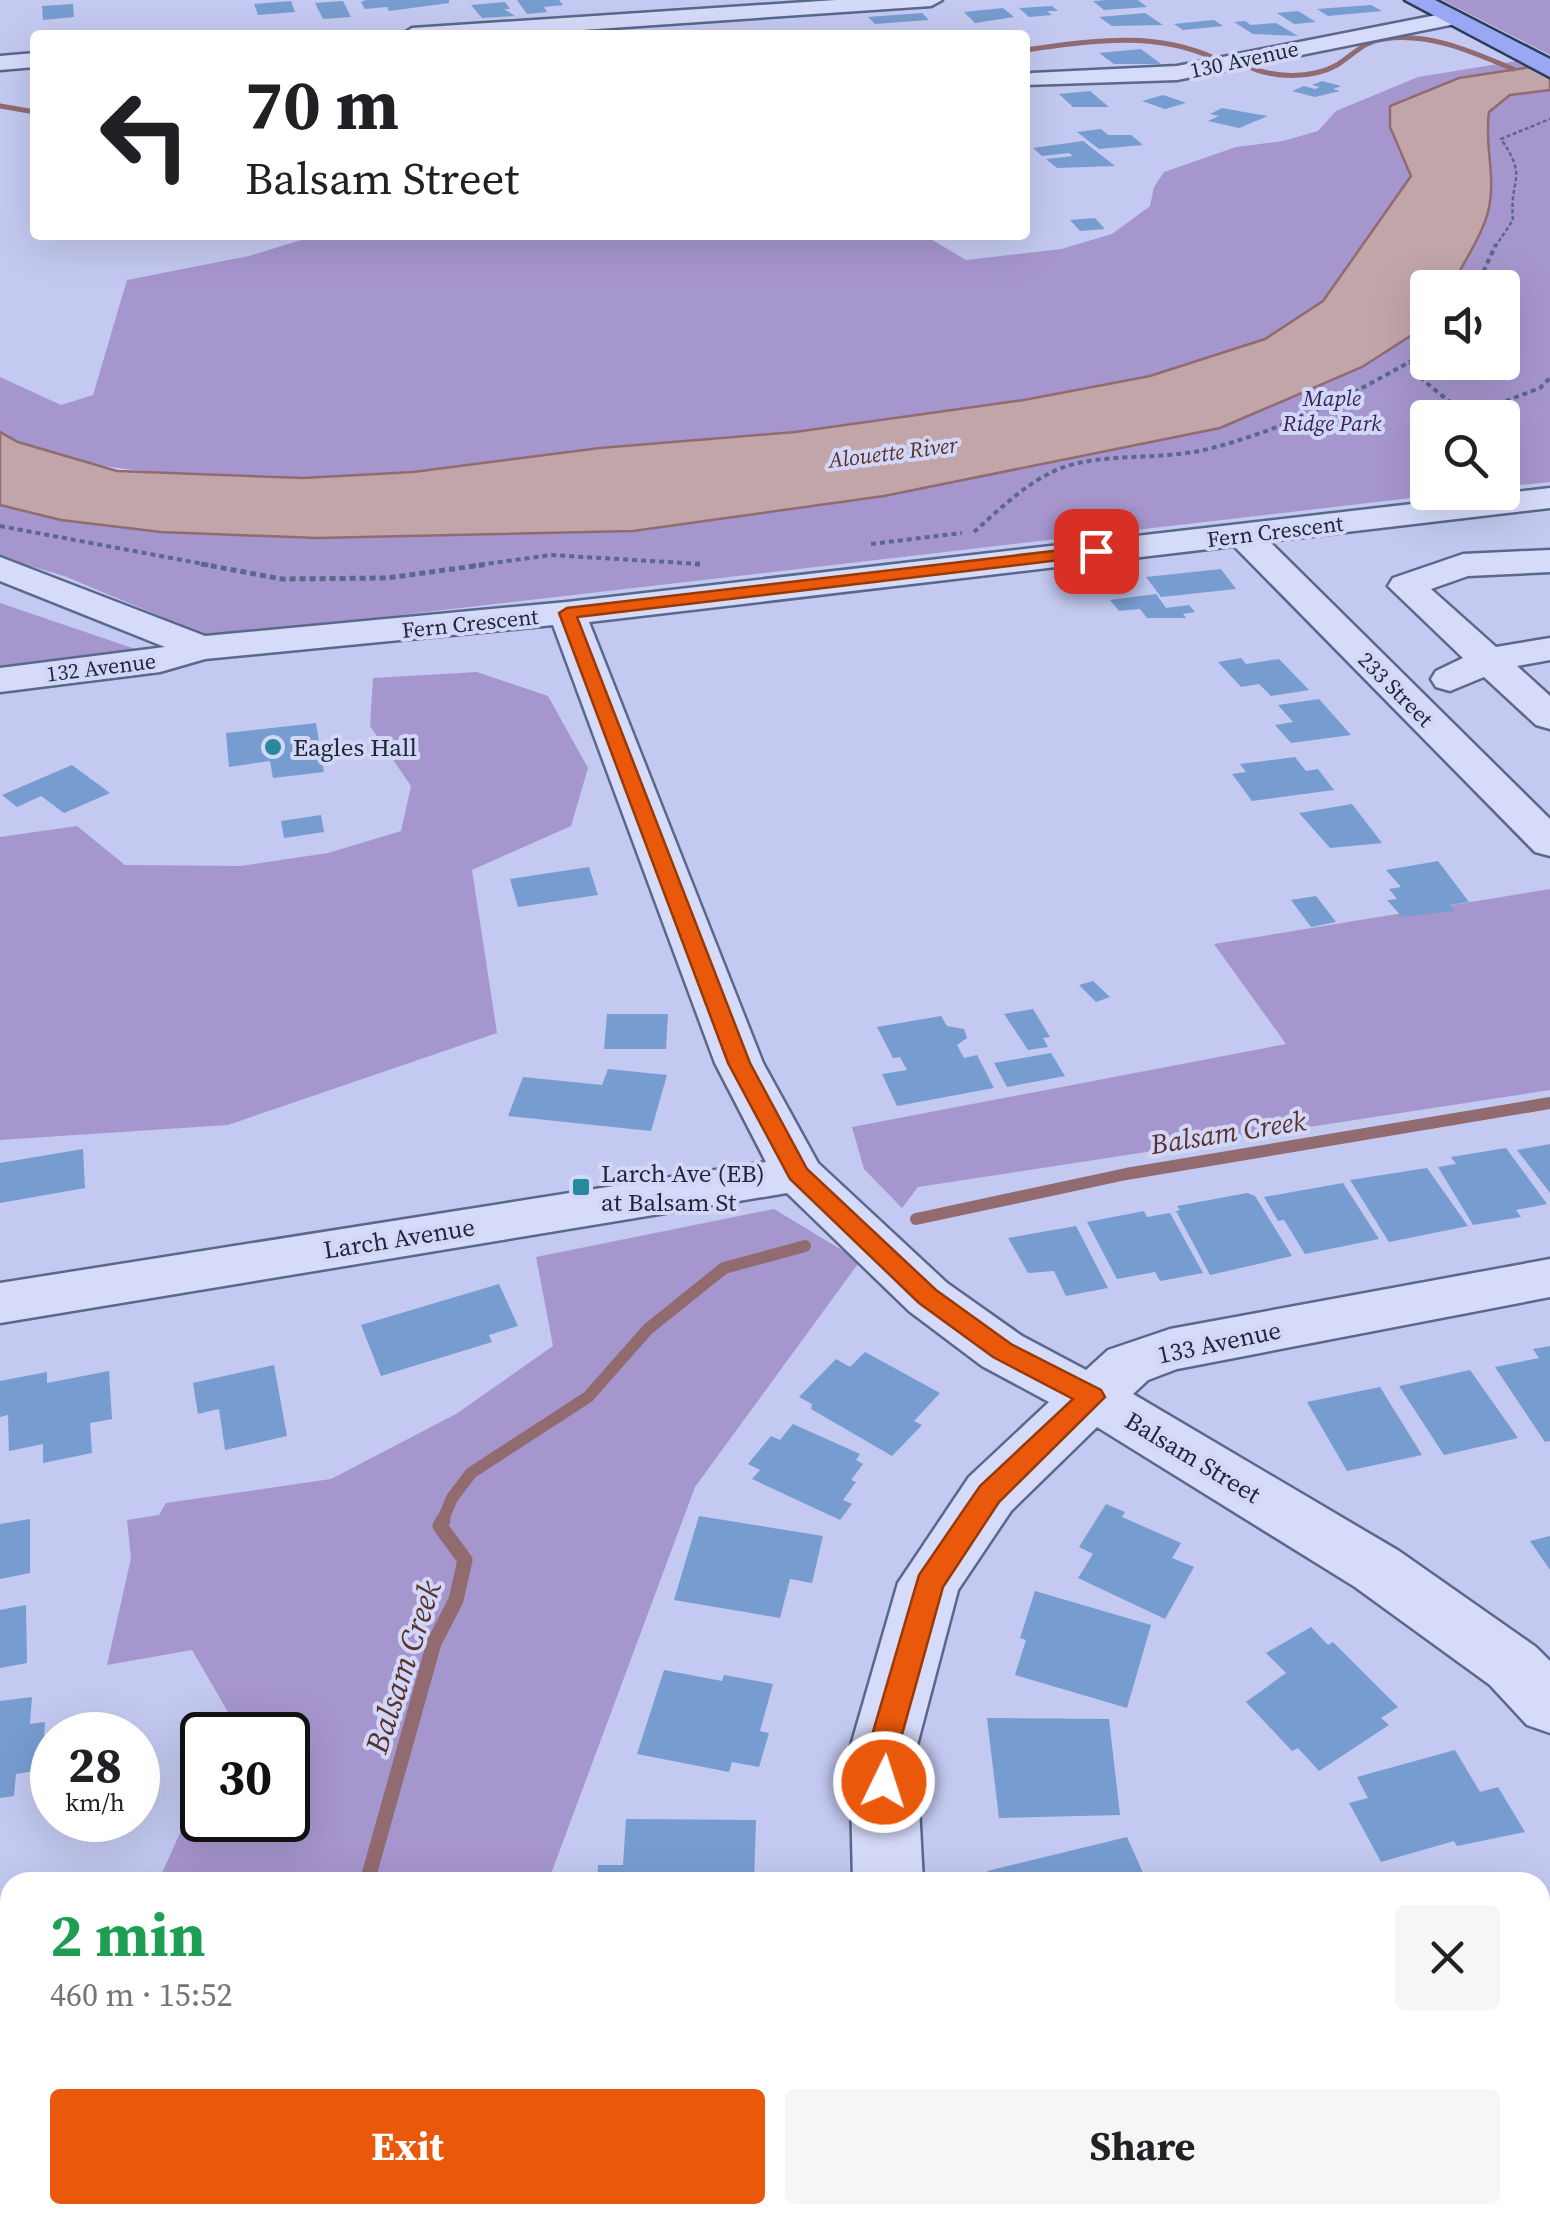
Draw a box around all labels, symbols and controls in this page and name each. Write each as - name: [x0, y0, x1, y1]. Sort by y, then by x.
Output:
- street label: 130 Avenue: [1187, 33, 1301, 85]
- text: 70 m: [245, 56, 399, 152]
- icon: left: [80, 70, 210, 200]
- text: Balsam Street: [245, 147, 519, 209]
- map controls: [1410, 270, 1520, 510]
- button: sound: [1410, 270, 1520, 380]
- park label: Maple Ridge Park: [1282, 383, 1382, 438]
- button: search: [1410, 400, 1520, 510]
- water label: Alouette River: [825, 429, 961, 475]
- street label: Fern Crescent: [1205, 508, 1346, 554]
- pin: [1054, 509, 1139, 594]
- icon: arrive: [1069, 524, 1124, 579]
- street label: Fern Crescent: [400, 601, 540, 645]
- street label: 132 Avenue: [44, 645, 158, 689]
- street label: 233 Street: [1352, 645, 1441, 734]
- place label: Eagles Hall: [293, 730, 417, 764]
- marker: Eagles Hall: [262, 736, 284, 758]
- water label: Balsam Creek: [1147, 1101, 1309, 1163]
- place label: Larch Ave (EB) at Balsam St: [601, 1156, 765, 1219]
- marker: Larch Ave (EB) at Balsam St: [570, 1176, 592, 1198]
- street label: Larch Avenue: [321, 1209, 477, 1267]
- street label: 133 Avenue: [1154, 1312, 1284, 1372]
- street label: Balsam Street: [1119, 1403, 1268, 1511]
- water label: Balsam Creek: [354, 1574, 452, 1760]
- speed limit sign: 30: [180, 1712, 310, 1842]
- text: 28: [68, 1730, 122, 1799]
- position arrow: [832, 1730, 936, 1834]
- text: km/h: [65, 1785, 125, 1819]
- text: 2 min: [50, 1894, 206, 1976]
- button: close: [1395, 1905, 1500, 2010]
- text: 460 m · 15:52: [50, 1973, 232, 2017]
- button: Exit: [50, 2089, 765, 2204]
- button: Share: [785, 2089, 1500, 2204]

